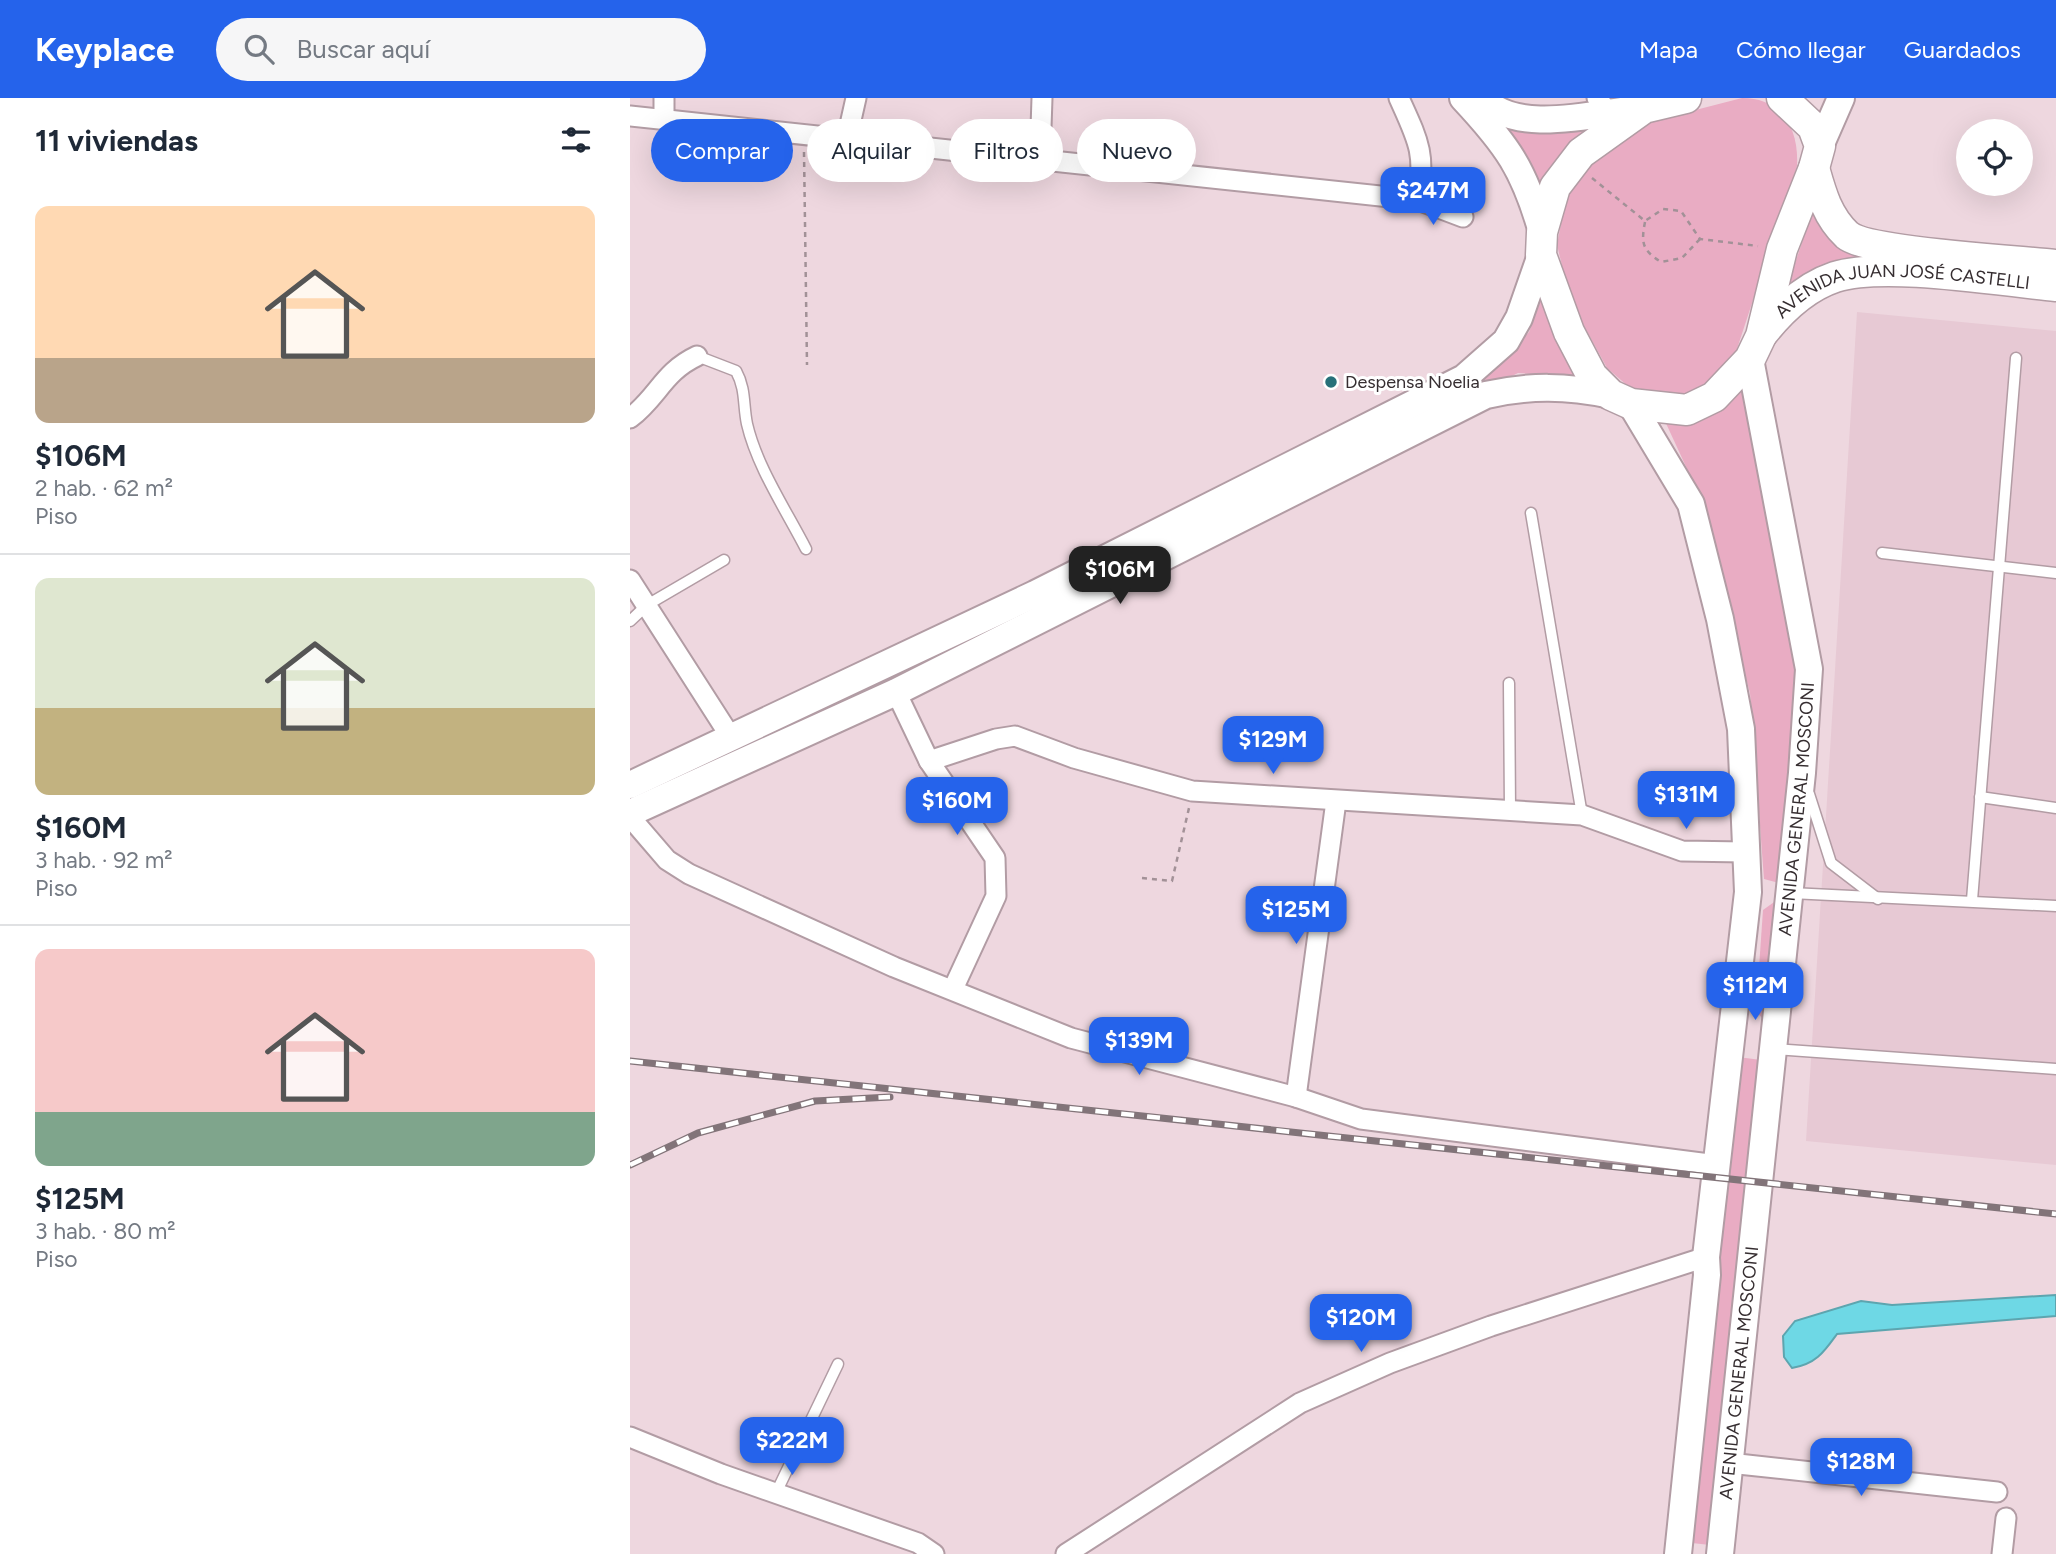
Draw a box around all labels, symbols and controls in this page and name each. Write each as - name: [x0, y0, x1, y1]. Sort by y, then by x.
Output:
- search box: [216, 18, 706, 81]
- text: Keyplace: [35, 30, 174, 69]
- icon: search: [240, 30, 278, 68]
- text: Buscar aquí: [296, 33, 430, 65]
- text: Mapa: [1639, 35, 1698, 64]
- text: Cómo llegar: [1736, 35, 1866, 64]
- text: Guardados: [1904, 35, 2021, 64]
- chip: Comprar: [651, 119, 793, 182]
- chip: Alquilar: [807, 119, 935, 182]
- chip: Filtros: [949, 119, 1063, 182]
- chip: Nuevo: [1077, 119, 1196, 182]
- map controls: [1956, 119, 2033, 196]
- button: locate: [1956, 119, 2033, 196]
- icon: filters: [557, 121, 595, 159]
- text: 11 viviendas: [35, 122, 198, 159]
- pin: $247M: [1384, 167, 1482, 227]
- text: $247M: [1396, 176, 1470, 204]
- icon: home: [252, 251, 378, 377]
- street label: AVENIDA JUAN JOSÉ CASTELLI: [1771, 260, 2031, 323]
- place label: Despensa Noelia: [1345, 371, 1480, 393]
- marker: Despensa Noelia: [1323, 374, 1339, 390]
- text: $106M: [35, 437, 127, 474]
- text: 2 hab. · 62 m²: [35, 474, 173, 502]
- text: Piso: [35, 502, 78, 530]
- pin: $106M: [1071, 546, 1169, 606]
- text: $106M: [1085, 555, 1155, 583]
- icon: home: [252, 623, 378, 749]
- street label: AVENIDA GENERAL MOSCONI: [1774, 681, 1819, 937]
- pin: $129M: [1224, 716, 1322, 776]
- text: $129M: [1239, 725, 1307, 753]
- pin: $131M: [1637, 772, 1735, 831]
- pin: $160M: [908, 778, 1006, 837]
- text: $131M: [1654, 780, 1718, 808]
- text: $160M: [922, 786, 992, 814]
- text: $160M: [35, 809, 127, 846]
- text: 3 hab. · 92 m²: [35, 846, 173, 874]
- text: Piso: [35, 874, 78, 902]
- pin: $125M: [1247, 886, 1345, 946]
- text: $125M: [1262, 895, 1330, 923]
- pin: $112M: [1706, 962, 1804, 1022]
- text: $112M: [1722, 971, 1788, 999]
- icon: home: [252, 994, 378, 1120]
- pin: $139M: [1090, 1018, 1188, 1077]
- text: $139M: [1105, 1026, 1173, 1054]
- text: $125M: [35, 1180, 125, 1217]
- text: 3 hab. · 80 m²: [35, 1217, 176, 1245]
- text: Piso: [35, 1245, 78, 1273]
- street label: AVENIDA GENERAL MOSCONI: [1715, 1245, 1763, 1501]
- pin: $120M: [1312, 1294, 1410, 1354]
- text: $120M: [1326, 1303, 1396, 1331]
- pin: $222M: [743, 1418, 841, 1477]
- text: $222M: [756, 1426, 828, 1454]
- pin: $128M: [1812, 1438, 1910, 1498]
- text: $128M: [1826, 1447, 1896, 1475]

